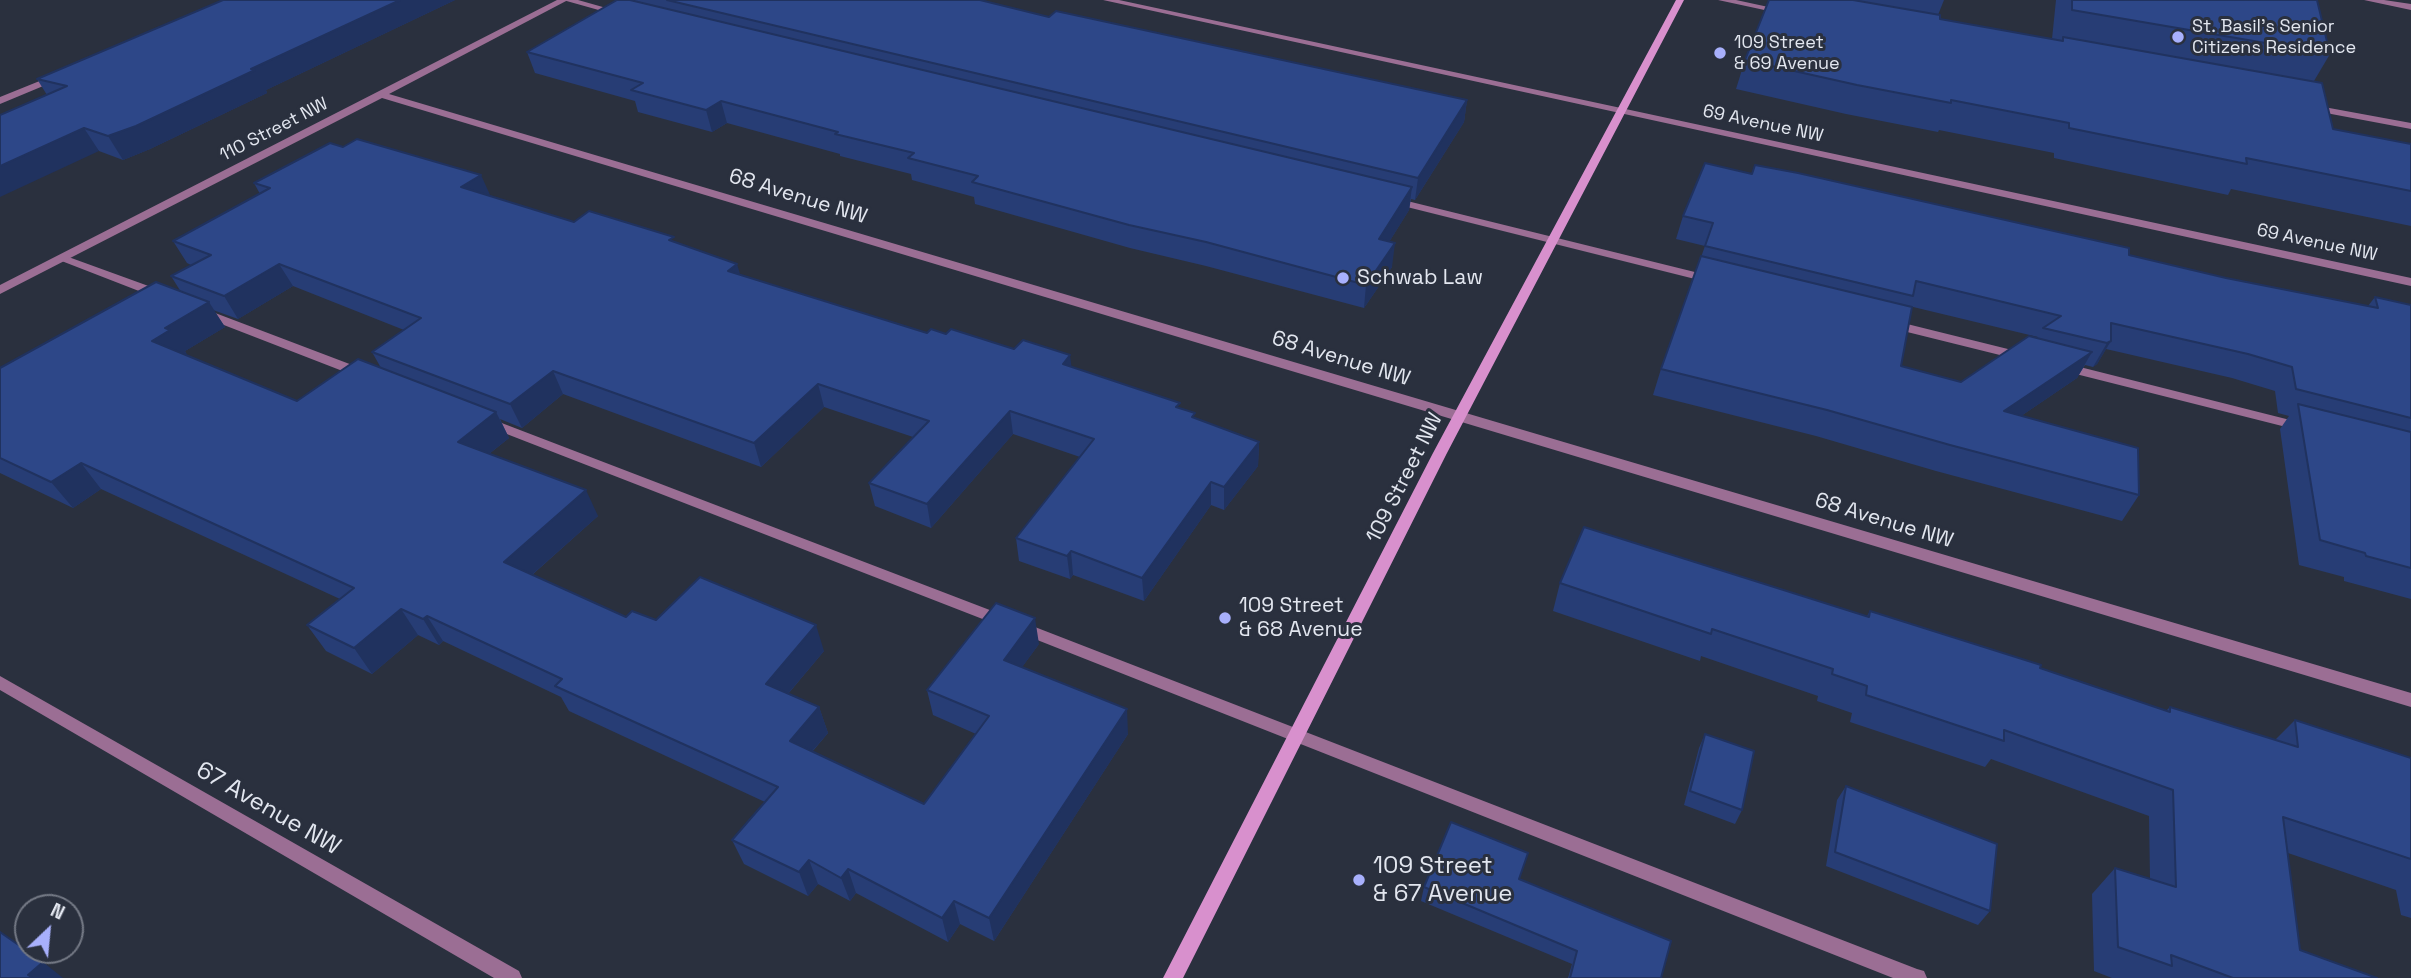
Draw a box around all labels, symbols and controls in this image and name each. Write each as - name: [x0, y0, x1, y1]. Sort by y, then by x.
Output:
- place label: St. Basil's Senior Citizens Residence: [2192, 16, 2356, 58]
- marker: St. Basil's Senior Citizens Residence: [2170, 29, 2186, 45]
- place label: 109 Street & 69 Avenue: [1734, 32, 1840, 74]
- marker: 109 Street & 69 Avenue: [1712, 45, 1728, 61]
- street label: 110 Street NW: [216, 93, 332, 167]
- street label: 69 Avenue NW: [1701, 101, 1825, 147]
- street label: 68 Avenue NW: [726, 164, 870, 230]
- street label: 69 Avenue NW: [2255, 220, 2379, 266]
- place label: Schwab Law: [1357, 265, 1483, 291]
- marker: Schwab Law: [1335, 270, 1351, 286]
- street label: 68 Avenue NW: [1269, 326, 1413, 392]
- street label: 109 Street NW: [1361, 409, 1449, 547]
- street label: 68 Avenue NW: [1812, 488, 1956, 554]
- place label: 109 Street & 68 Avenue: [1239, 593, 1363, 643]
- marker: 109 Street & 68 Avenue: [1217, 610, 1233, 626]
- street label: 67 Avenue NW: [191, 756, 345, 862]
- place label: 109 Street & 67 Avenue: [1373, 852, 1512, 908]
- marker: 109 Street & 67 Avenue: [1351, 872, 1367, 888]
- north arrow: [14, 894, 84, 964]
- text: N: [46, 897, 69, 925]

